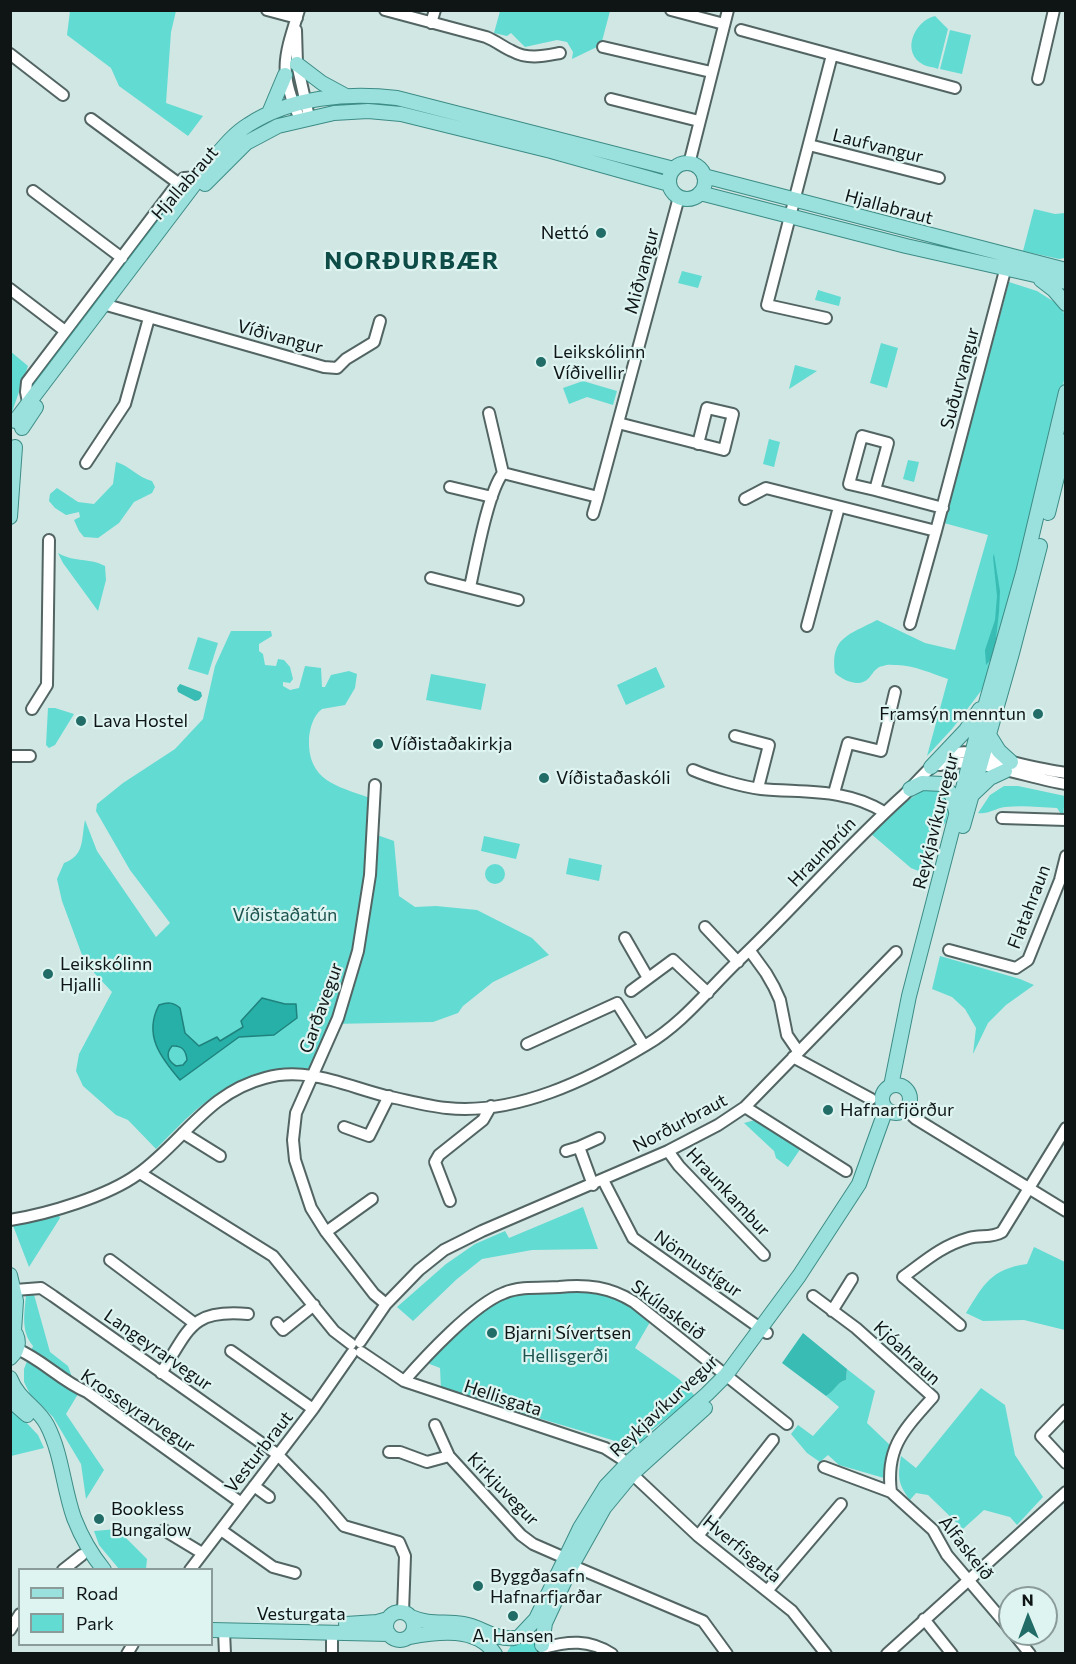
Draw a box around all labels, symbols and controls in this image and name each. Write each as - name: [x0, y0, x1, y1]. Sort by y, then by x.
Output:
- street label: Laufvangur: [830, 124, 926, 168]
- street label: Hjallabraut: [147, 142, 223, 224]
- street label: Hjallabraut: [842, 185, 936, 229]
- place label: Nettó: [541, 222, 589, 244]
- marker: Nettó: [594, 226, 608, 240]
- street label: Miðvangur: [620, 226, 664, 316]
- district label: NORÐURBÆR: [324, 247, 500, 275]
- street label: Víðivangur: [235, 315, 325, 359]
- street label: Suðurvangur: [936, 325, 984, 431]
- place label: Leikskólinn Víðivellir: [553, 341, 645, 384]
- marker: Leikskólinn Víðivellir: [534, 355, 548, 369]
- place label: Framsýn menntun: [879, 703, 1026, 725]
- marker: Framsýn menntun: [1031, 707, 1045, 721]
- place label: Lava Hostel: [93, 710, 188, 732]
- marker: Lava Hostel: [74, 714, 88, 728]
- place label: Víðistaðakirkja: [390, 733, 512, 755]
- marker: Víðistaðakirkja: [371, 737, 385, 751]
- street label: Reykjavíkurvegur: [909, 751, 963, 891]
- place label: Víðistaðaskóli: [556, 767, 671, 789]
- marker: Víðistaðaskóli: [537, 771, 551, 785]
- street label: Hraunbrún: [783, 813, 861, 891]
- street label: Flatahraun: [1003, 862, 1055, 952]
- park label: Víðistaðatún: [233, 904, 337, 926]
- place label: Leikskólinn Hjalli: [60, 953, 152, 996]
- street label: Garðavegur: [295, 960, 347, 1056]
- marker: Leikskólinn Hjalli: [41, 967, 55, 981]
- street label: Norðurbraut: [629, 1089, 731, 1157]
- place label: Hafnarfjörður: [840, 1099, 954, 1121]
- marker: Hafnarfjörður: [821, 1103, 835, 1117]
- street label: Hraunkambur: [682, 1143, 774, 1241]
- street label: Nönnustígur: [650, 1226, 746, 1302]
- street label: Skúlaskeið: [627, 1275, 709, 1345]
- street label: Langeyrarvegur: [100, 1305, 216, 1395]
- street label: Kjóahraun: [869, 1316, 945, 1390]
- place label: Bjarni Sívertsen: [504, 1322, 631, 1344]
- marker: Bjarni Sívertsen: [485, 1326, 499, 1340]
- park label: Hellisgerði: [522, 1345, 608, 1367]
- street label: Reykjavíkurvegur: [605, 1350, 723, 1462]
- street label: Krosseyrarvegur: [77, 1365, 199, 1457]
- street label: Hellisgata: [461, 1375, 545, 1421]
- street label: Vesturbraut: [220, 1407, 298, 1497]
- street label: Kirkjuvegur: [463, 1448, 543, 1530]
- place label: Bookless Bungalow: [111, 1498, 191, 1540]
- street label: Hverfisgata: [698, 1511, 786, 1587]
- marker: Bookless Bungalow: [92, 1512, 106, 1526]
- street label: Álfaskeið: [934, 1512, 998, 1584]
- place label: Byggðasafn Hafnarfjarðar: [490, 1565, 602, 1608]
- legend: [18, 1568, 213, 1646]
- marker: Byggðasafn Hafnarfjarðar: [471, 1579, 485, 1593]
- text: Road: [76, 1582, 118, 1604]
- north arrow: [998, 1586, 1058, 1646]
- text: N: [1022, 1590, 1034, 1609]
- street label: Vesturgata: [256, 1603, 346, 1625]
- marker: A. Hansen: [506, 1609, 520, 1623]
- text: Park: [76, 1612, 114, 1634]
- place label: A. Hansen: [472, 1625, 554, 1647]

